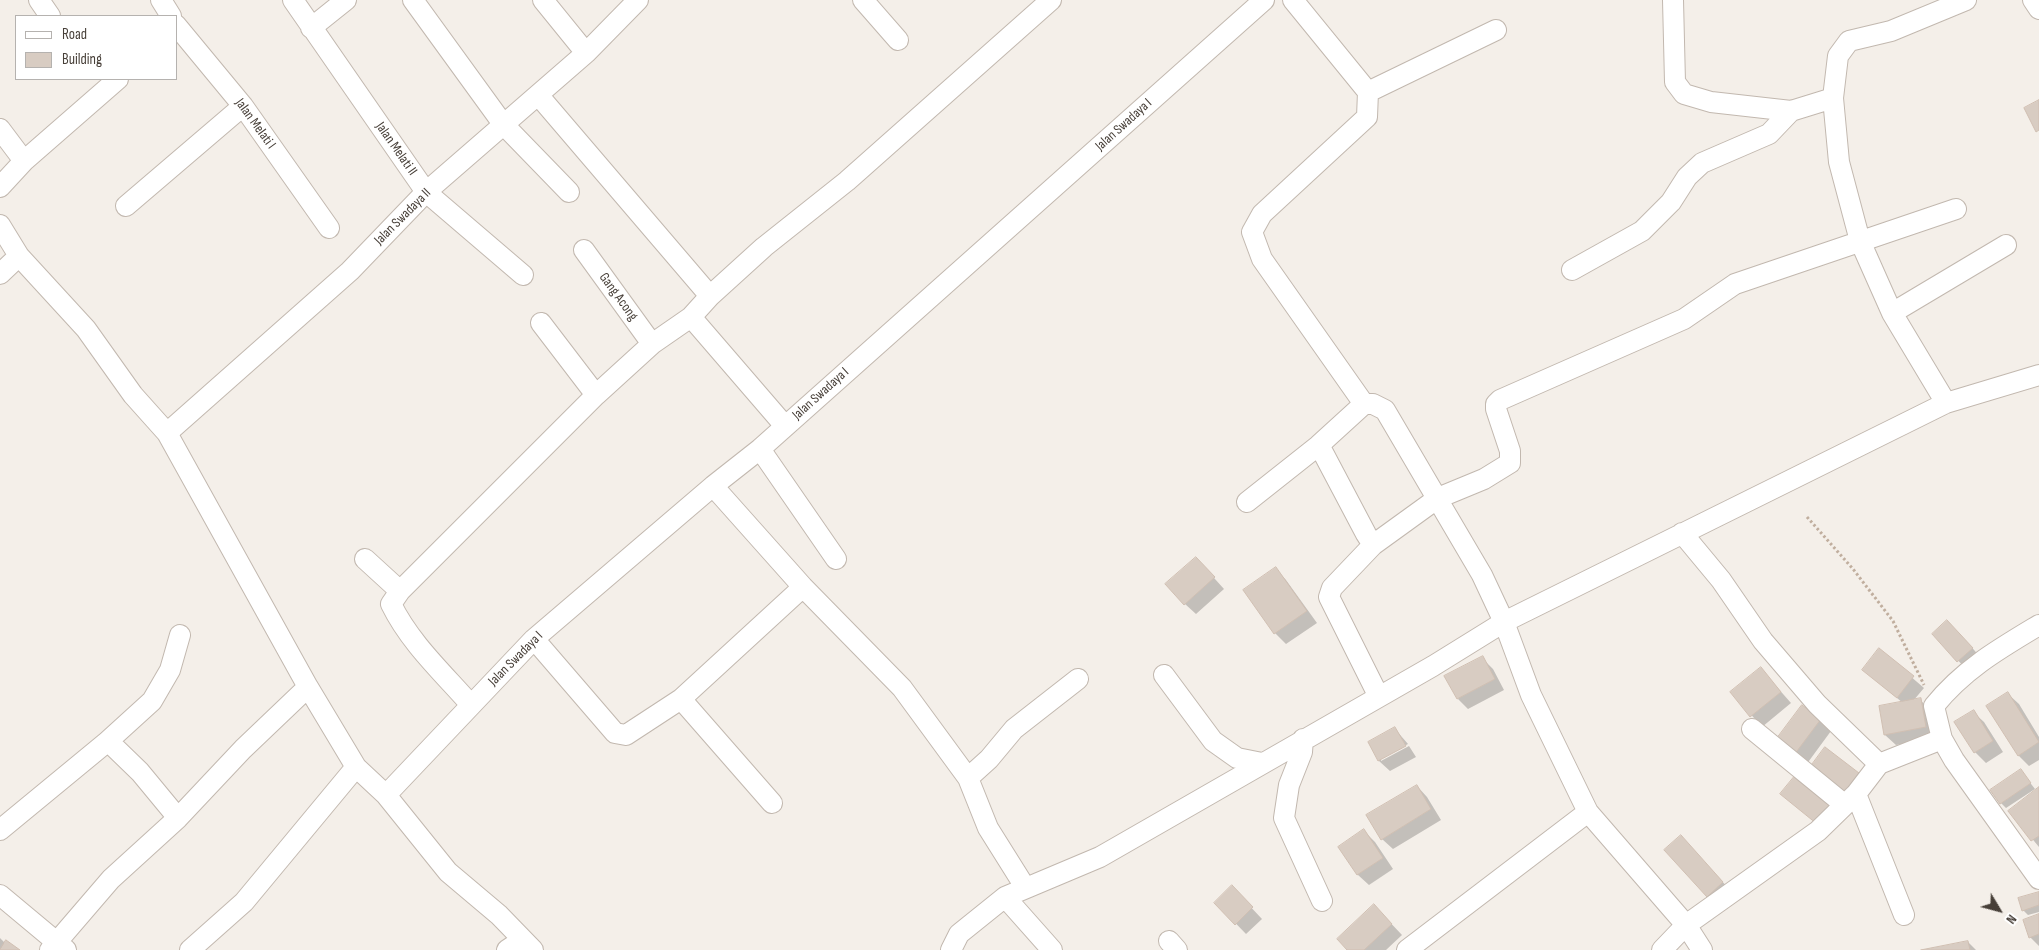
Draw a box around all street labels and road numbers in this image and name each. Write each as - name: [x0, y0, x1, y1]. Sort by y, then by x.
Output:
- street label: Jalan Melati I: [231, 95, 279, 153]
- street label: Jalan Swadaya I: [1092, 95, 1156, 155]
- street label: Jalan Melati II: [372, 119, 420, 179]
- street label: Jalan Swadaya II: [371, 185, 435, 249]
- street label: Gang Acong: [595, 270, 641, 324]
- street label: Jalan Swadaya I: [789, 364, 853, 424]
- street label: Jalan Swadaya I: [485, 628, 547, 690]

